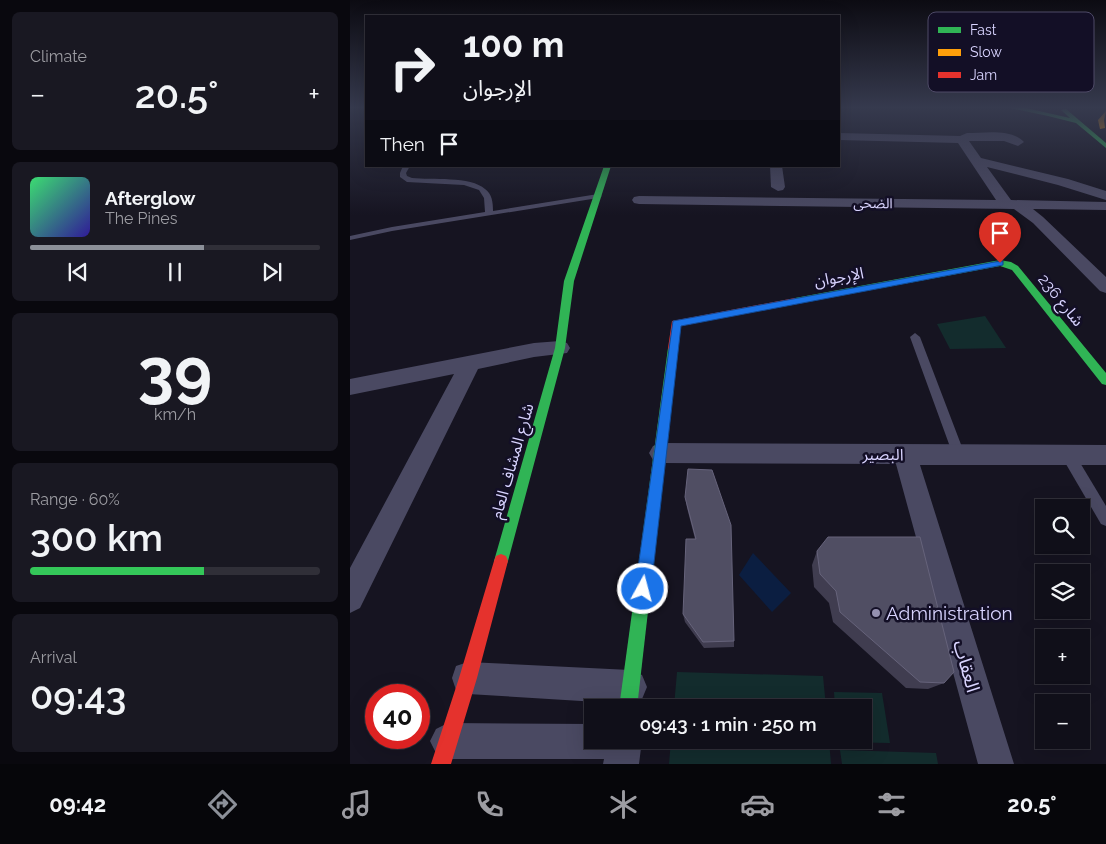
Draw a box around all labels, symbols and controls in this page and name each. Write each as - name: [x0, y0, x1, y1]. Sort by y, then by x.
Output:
- legend: [928, 12, 1094, 92]
- text: Fast: [970, 22, 997, 38]
- text: 100 m: [463, 24, 564, 65]
- icon: right: [380, 35, 445, 100]
- text: Slow: [970, 44, 1002, 60]
- text: Climate: [30, 47, 87, 66]
- text: Jam: [970, 67, 997, 83]
- text: 20.5°: [135, 72, 219, 117]
- text: الإرجوان: [463, 75, 532, 101]
- text: −: [30, 78, 45, 111]
- text: +: [308, 78, 320, 111]
- icon: arrive: [435, 130, 463, 158]
- text: Then: [380, 133, 425, 155]
- text: Afterglow: [105, 187, 195, 209]
- street label: الضحى: [853, 195, 893, 212]
- text: The Pines: [105, 209, 177, 228]
- pin: [979, 212, 1021, 263]
- icon: arrive: [986, 219, 1014, 247]
- icon: previous: [64, 258, 92, 286]
- icon: pause: [161, 258, 189, 286]
- icon: next: [258, 258, 286, 286]
- street label: الإرجوان: [813, 263, 865, 292]
- street label: شارع 236: [1032, 270, 1088, 332]
- text: 39: [138, 334, 212, 410]
- street label: شارع المشاف العام: [486, 401, 540, 522]
- text: km/h: [154, 405, 196, 424]
- street label: البصير: [862, 445, 903, 464]
- text: Range · 60%: [30, 490, 120, 509]
- map controls: [1035, 499, 1090, 749]
- button: search: [1035, 499, 1090, 554]
- text: 300 km: [30, 515, 163, 560]
- position arrow: [616, 562, 668, 614]
- button: layers: [1035, 564, 1090, 619]
- place label: Administration: [886, 602, 1013, 624]
- marker: Administration: [870, 607, 882, 619]
- button: +: [1035, 629, 1090, 684]
- street label: العقاب: [949, 637, 985, 695]
- text: Arrival: [30, 648, 77, 667]
- text: 09:43: [30, 673, 126, 718]
- speed limit sign: 40: [365, 684, 430, 749]
- button: −: [1035, 694, 1090, 749]
- text: 09:43 · 1 min · 250 m: [639, 713, 817, 735]
- icon: directions: [205, 787, 240, 822]
- icon: music: [339, 787, 374, 822]
- icon: phone: [472, 787, 507, 822]
- icon: climate: [606, 787, 641, 822]
- icon: car: [740, 787, 775, 822]
- icon: filters: [874, 787, 909, 822]
- text: 09:42: [49, 791, 106, 817]
- text: 20.5°: [1007, 791, 1057, 817]

